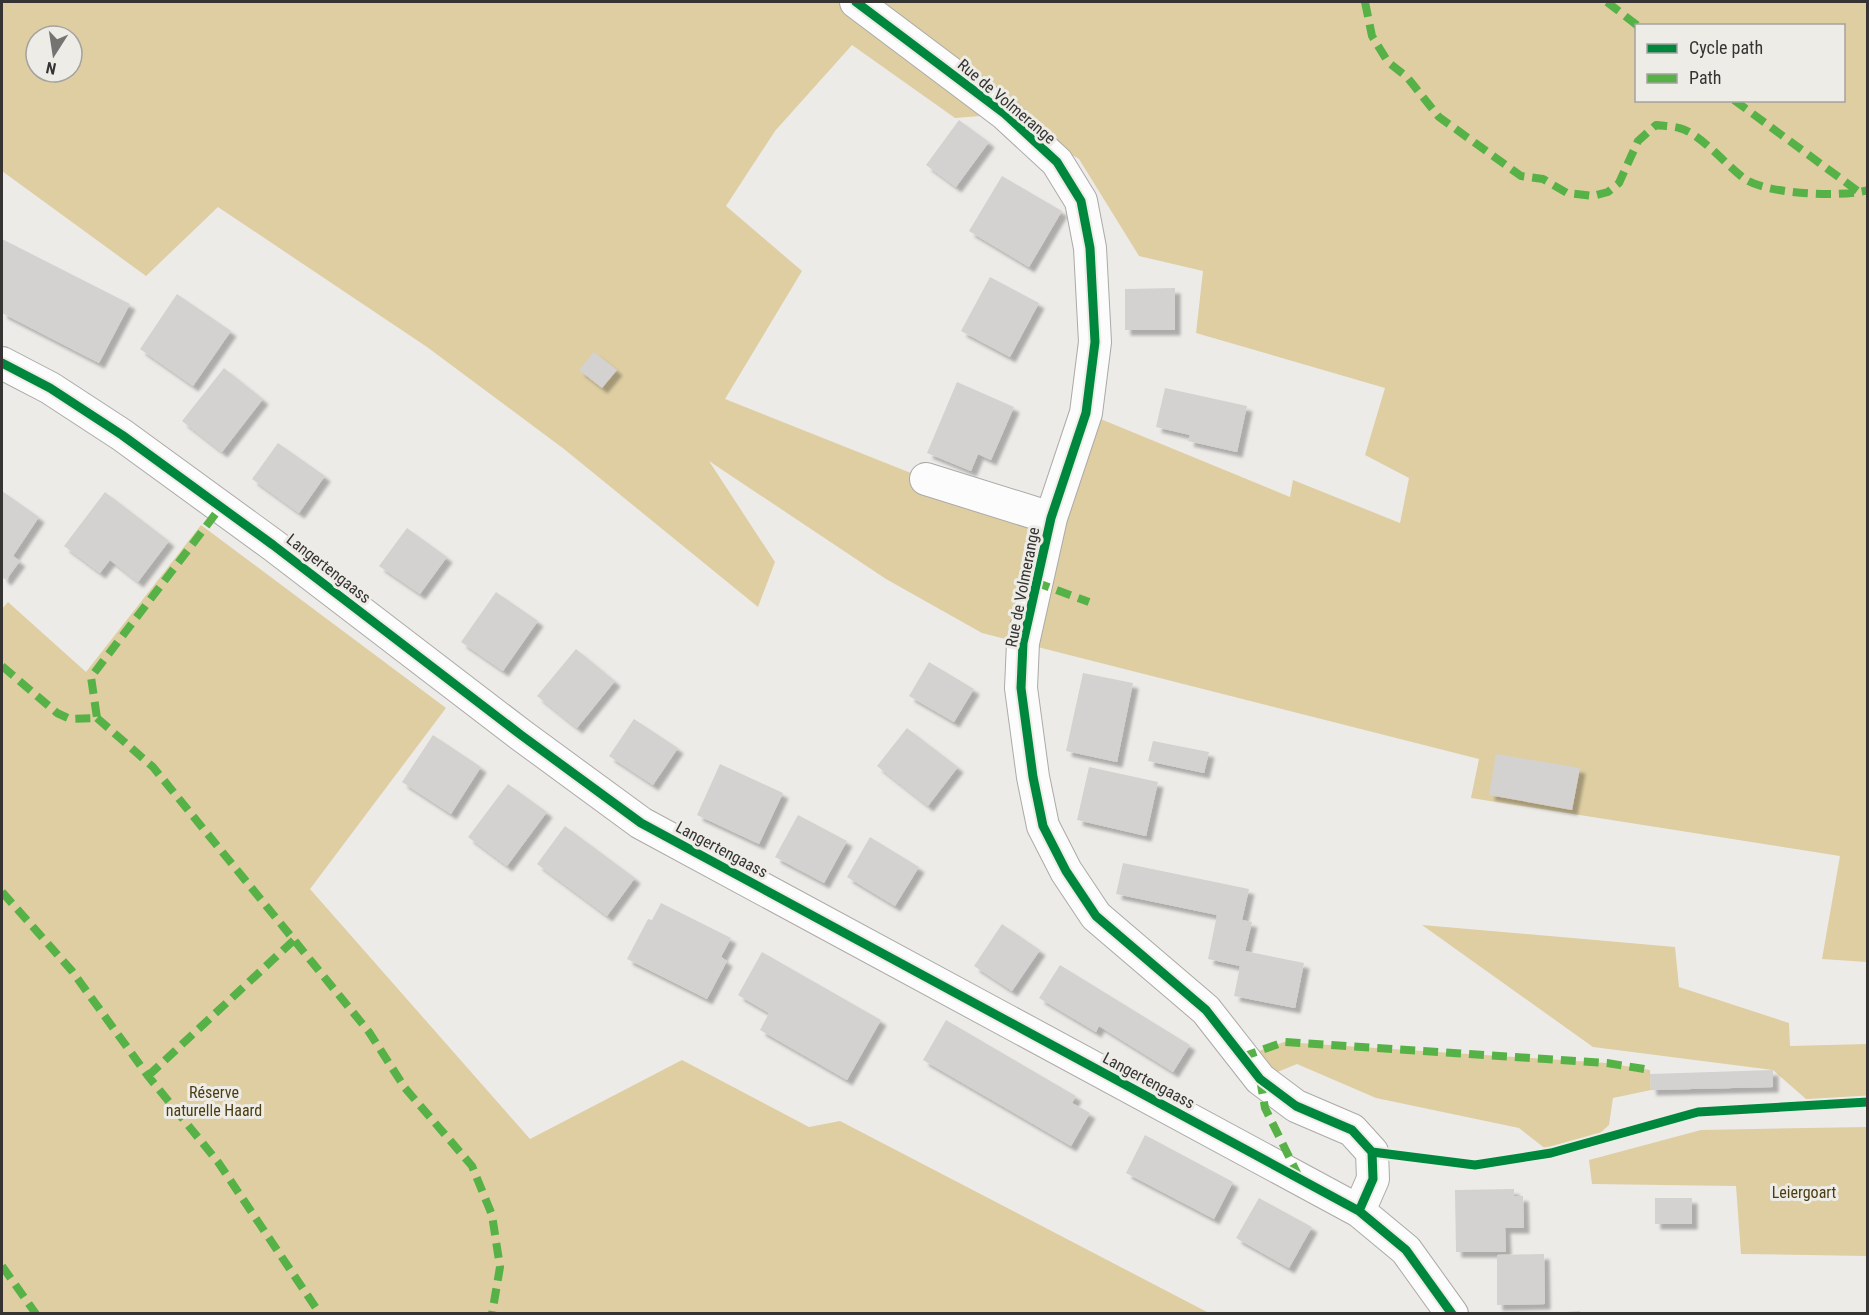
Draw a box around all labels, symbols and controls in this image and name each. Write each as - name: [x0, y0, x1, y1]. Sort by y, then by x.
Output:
- north arrow: [24, 24, 84, 84]
- legend: [1635, 24, 1845, 102]
- text: Cycle path: [1689, 37, 1763, 58]
- street label: Rue de Volmerange: [954, 55, 1059, 148]
- text: N: [44, 58, 58, 78]
- text: Path: [1689, 67, 1722, 88]
- street label: Rue de Volmerange: [1002, 526, 1043, 649]
- street label: Langertengaass: [283, 530, 375, 607]
- street label: Langertengaass: [673, 817, 771, 882]
- street label: Langertengaass: [1100, 1048, 1198, 1113]
- park label: Réserve naturelle Haard: [166, 1083, 262, 1120]
- park label: Leiergoart: [1772, 1183, 1837, 1202]

